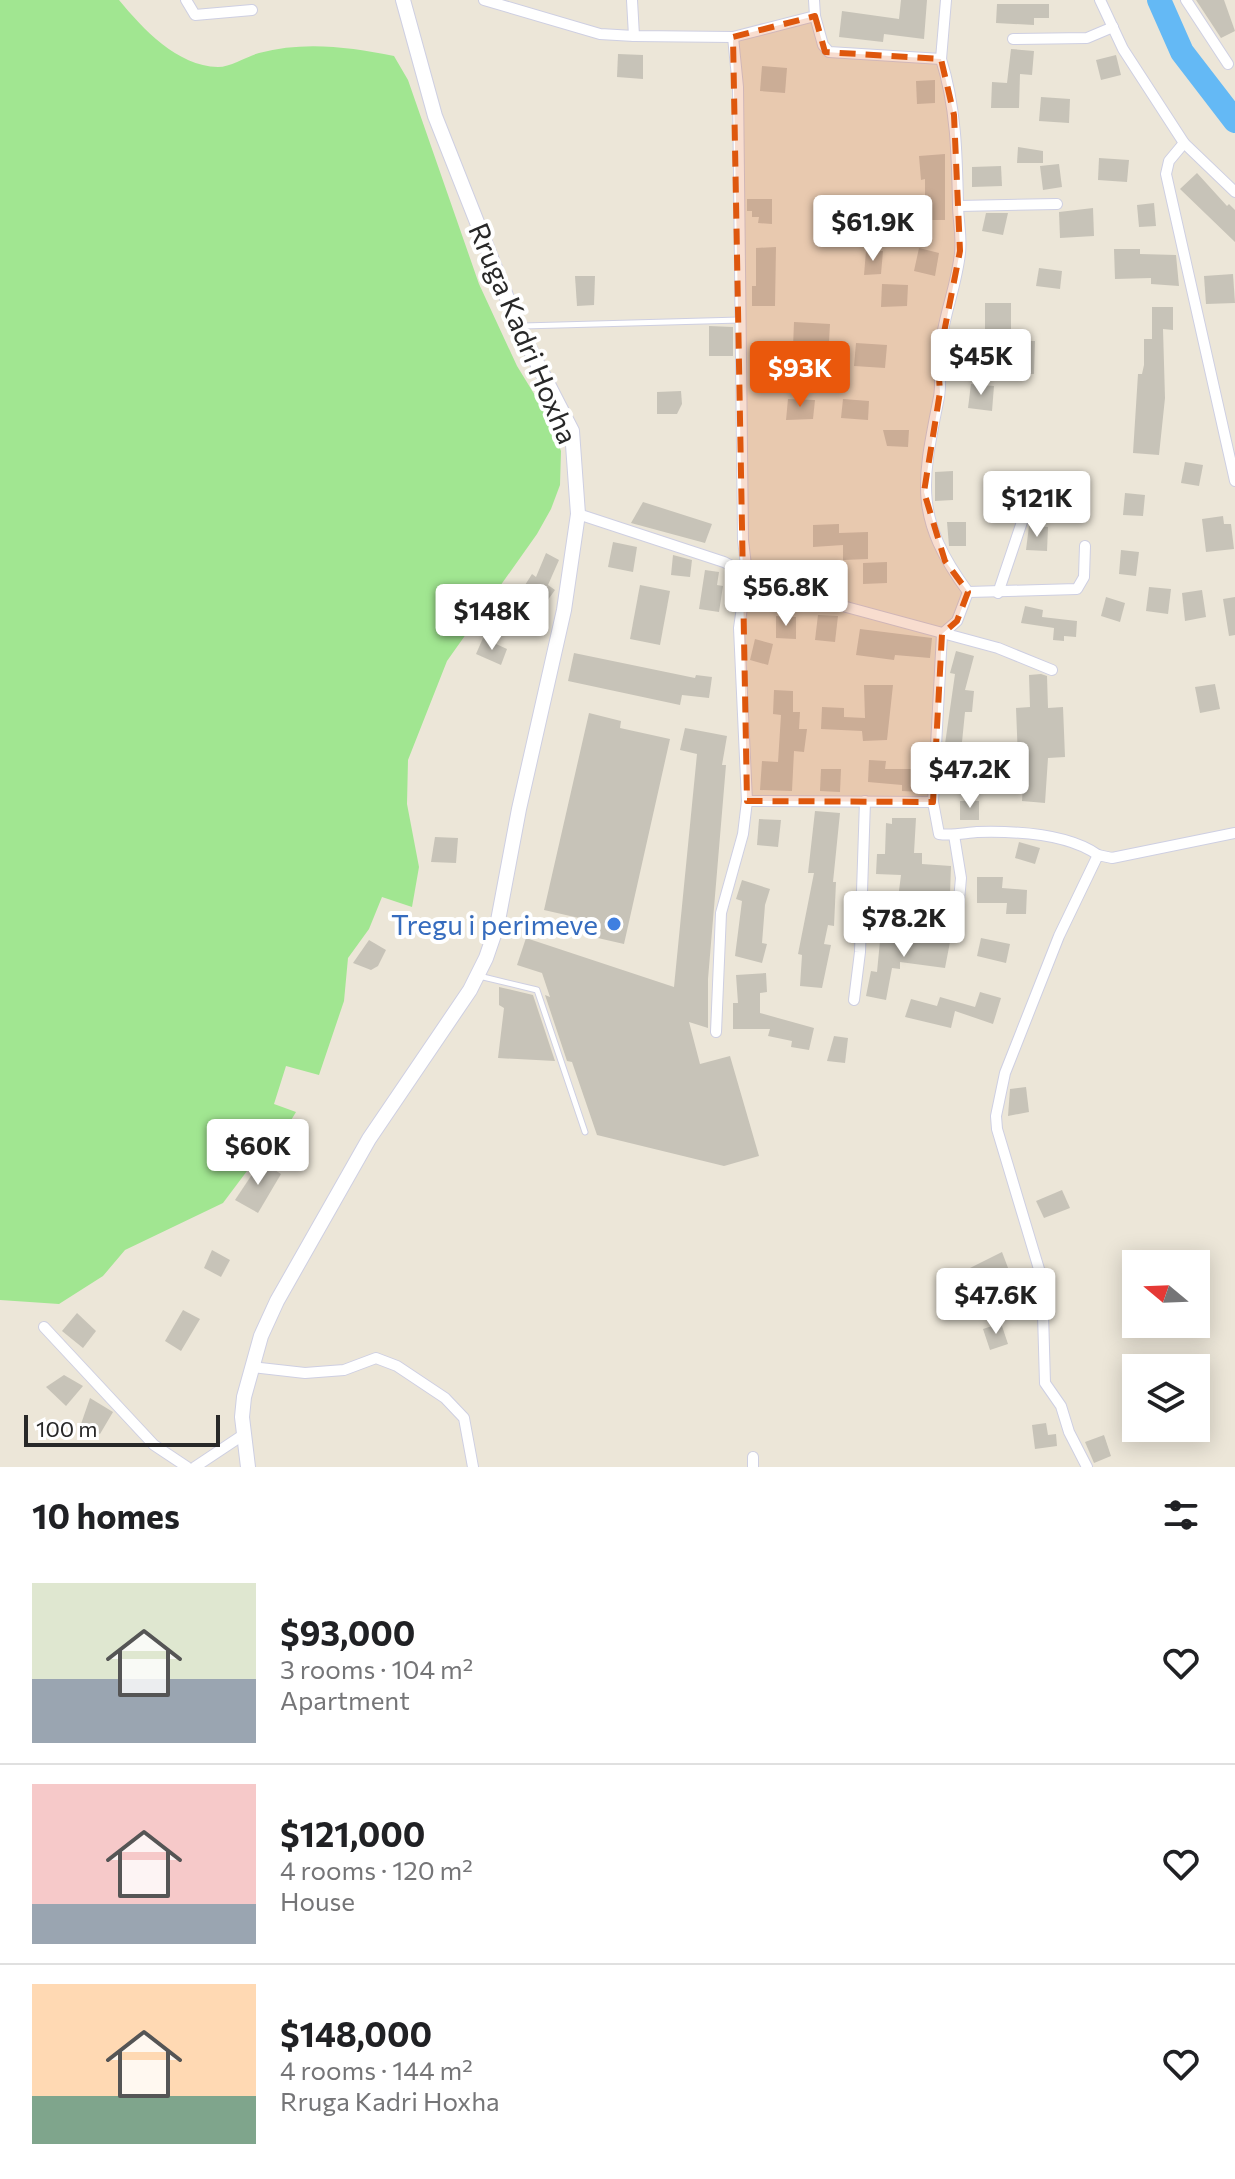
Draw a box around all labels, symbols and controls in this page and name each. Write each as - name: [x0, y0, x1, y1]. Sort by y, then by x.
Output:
- pin: $61.9K: [808, 195, 938, 263]
- text: $61.9K: [831, 205, 915, 236]
- street label: Rruga Kadri Hoxha: [462, 217, 586, 449]
- pin: $45K: [934, 329, 1028, 397]
- text: $45K: [949, 339, 1013, 370]
- pin: $93K: [753, 341, 847, 409]
- text: $93K: [768, 351, 832, 382]
- pin: $121K: [981, 471, 1093, 539]
- text: $121K: [1001, 481, 1073, 512]
- pin: $56.8K: [721, 560, 851, 628]
- text: $56.8K: [743, 570, 829, 601]
- pin: $148K: [436, 584, 548, 652]
- text: $148K: [454, 594, 530, 625]
- pin: $47.2K: [905, 742, 1035, 810]
- text: $47.2K: [929, 752, 1011, 783]
- pin: $78.2K: [839, 891, 969, 959]
- text: $78.2K: [862, 901, 946, 932]
- place label: Tregu i perimeve: [391, 907, 598, 941]
- marker: Tregu i perimeve: [605, 915, 623, 933]
- pin: $60K: [211, 1119, 305, 1187]
- text: $60K: [225, 1129, 291, 1160]
- north arrow: [1122, 1250, 1210, 1338]
- map controls: [1122, 1250, 1210, 1442]
- pin: $47.6K: [931, 1268, 1061, 1336]
- text: $47.6K: [954, 1278, 1038, 1309]
- button: layers: [1122, 1354, 1210, 1442]
- scale bar: [24, 1411, 220, 1447]
- text: 100 m: [36, 1415, 98, 1442]
- icon: filters: [1159, 1493, 1203, 1537]
- text: 10 homes: [32, 1494, 180, 1536]
- text: $93,000: [280, 1611, 415, 1653]
- icon: home: [96, 1615, 192, 1711]
- icon: heart: [1159, 1641, 1203, 1685]
- text: 3 rooms · 104 m²: [280, 1653, 473, 1684]
- text: Apartment: [280, 1684, 410, 1715]
- text: $121,000: [280, 1812, 425, 1854]
- icon: home: [96, 1816, 192, 1912]
- icon: heart: [1159, 1842, 1203, 1886]
- text: 4 rooms · 120 m²: [280, 1854, 473, 1885]
- text: House: [280, 1885, 355, 1916]
- text: $148,000: [280, 2012, 432, 2054]
- icon: home: [96, 2016, 192, 2112]
- icon: heart: [1159, 2042, 1203, 2086]
- text: 4 rooms · 144 m²: [280, 2054, 473, 2085]
- text: Rruga Kadri Hoxha: [280, 2085, 500, 2116]

